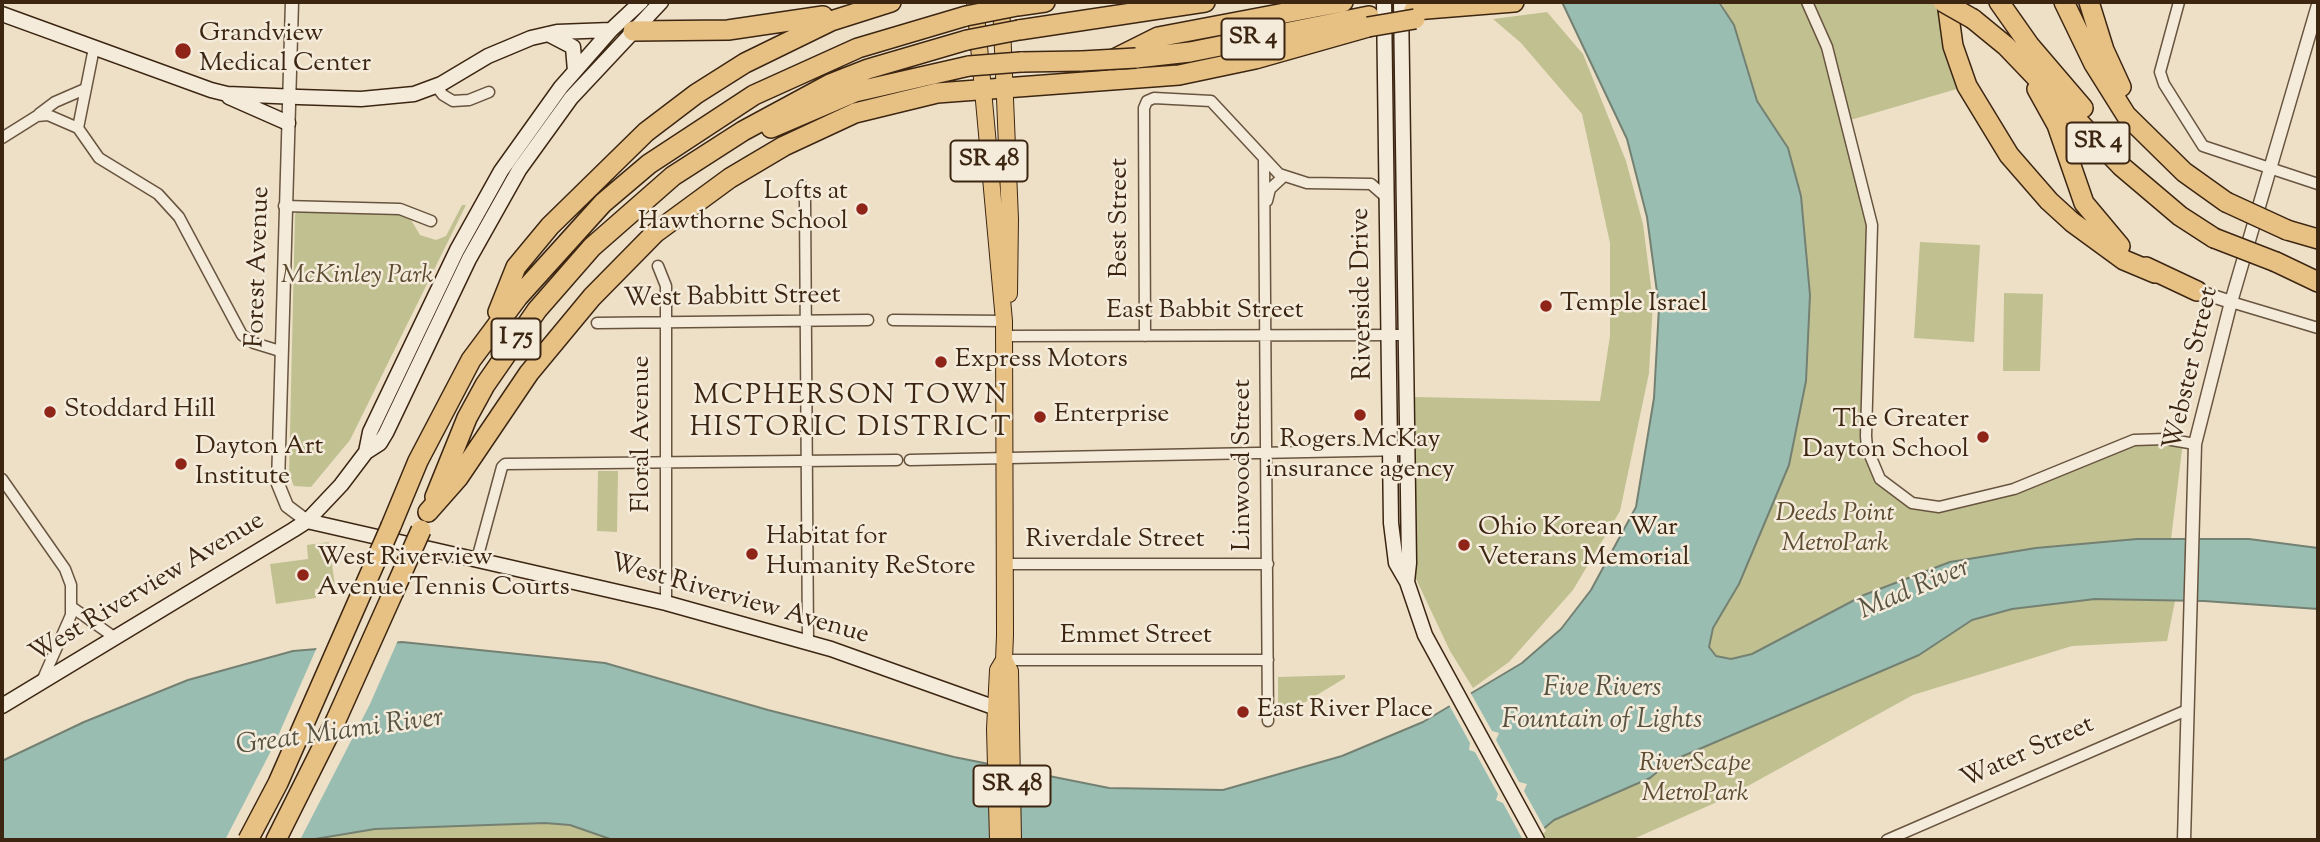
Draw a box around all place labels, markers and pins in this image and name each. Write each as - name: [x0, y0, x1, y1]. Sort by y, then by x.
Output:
- place label: Grandview Medical Center: [199, 20, 371, 82]
- marker: Grandview Medical Center: [173, 41, 193, 61]
- place label: Lofts at Hawthorne School: [638, 178, 848, 240]
- marker: Lofts at Hawthorne School: [854, 201, 870, 217]
- place label: Temple Israel: [1560, 290, 1708, 322]
- marker: Temple Israel: [1538, 298, 1554, 314]
- place label: Express Motors: [955, 346, 1128, 378]
- marker: Express Motors: [933, 354, 949, 370]
- place label: Stoddard Hill: [64, 396, 216, 428]
- place label: Enterprise: [1054, 401, 1169, 433]
- marker: Stoddard Hill: [42, 404, 58, 420]
- place label: The Greater Dayton School: [1802, 406, 1969, 467]
- marker: Rogers McKay insurance agency: [1352, 407, 1368, 423]
- marker: Enterprise: [1032, 409, 1048, 425]
- place label: Rogers McKay insurance agency: [1265, 426, 1455, 488]
- marker: The Greater Dayton School: [1975, 429, 1991, 445]
- place label: Dayton Art Institute: [195, 433, 323, 494]
- marker: Dayton Art Institute: [173, 456, 189, 472]
- place label: Ohio Korean War Veterans Memorial: [1478, 514, 1690, 576]
- place label: Habitat for Humanity ReStore: [766, 523, 976, 584]
- marker: Ohio Korean War Veterans Memorial: [1456, 537, 1472, 553]
- place label: West Riverview Avenue Tennis Courts: [317, 544, 570, 606]
- marker: Habitat for Humanity ReStore: [744, 546, 760, 562]
- marker: West Riverview Avenue Tennis Courts: [295, 567, 311, 583]
- place label: East River Place: [1257, 696, 1433, 728]
- marker: East River Place: [1235, 704, 1251, 720]

